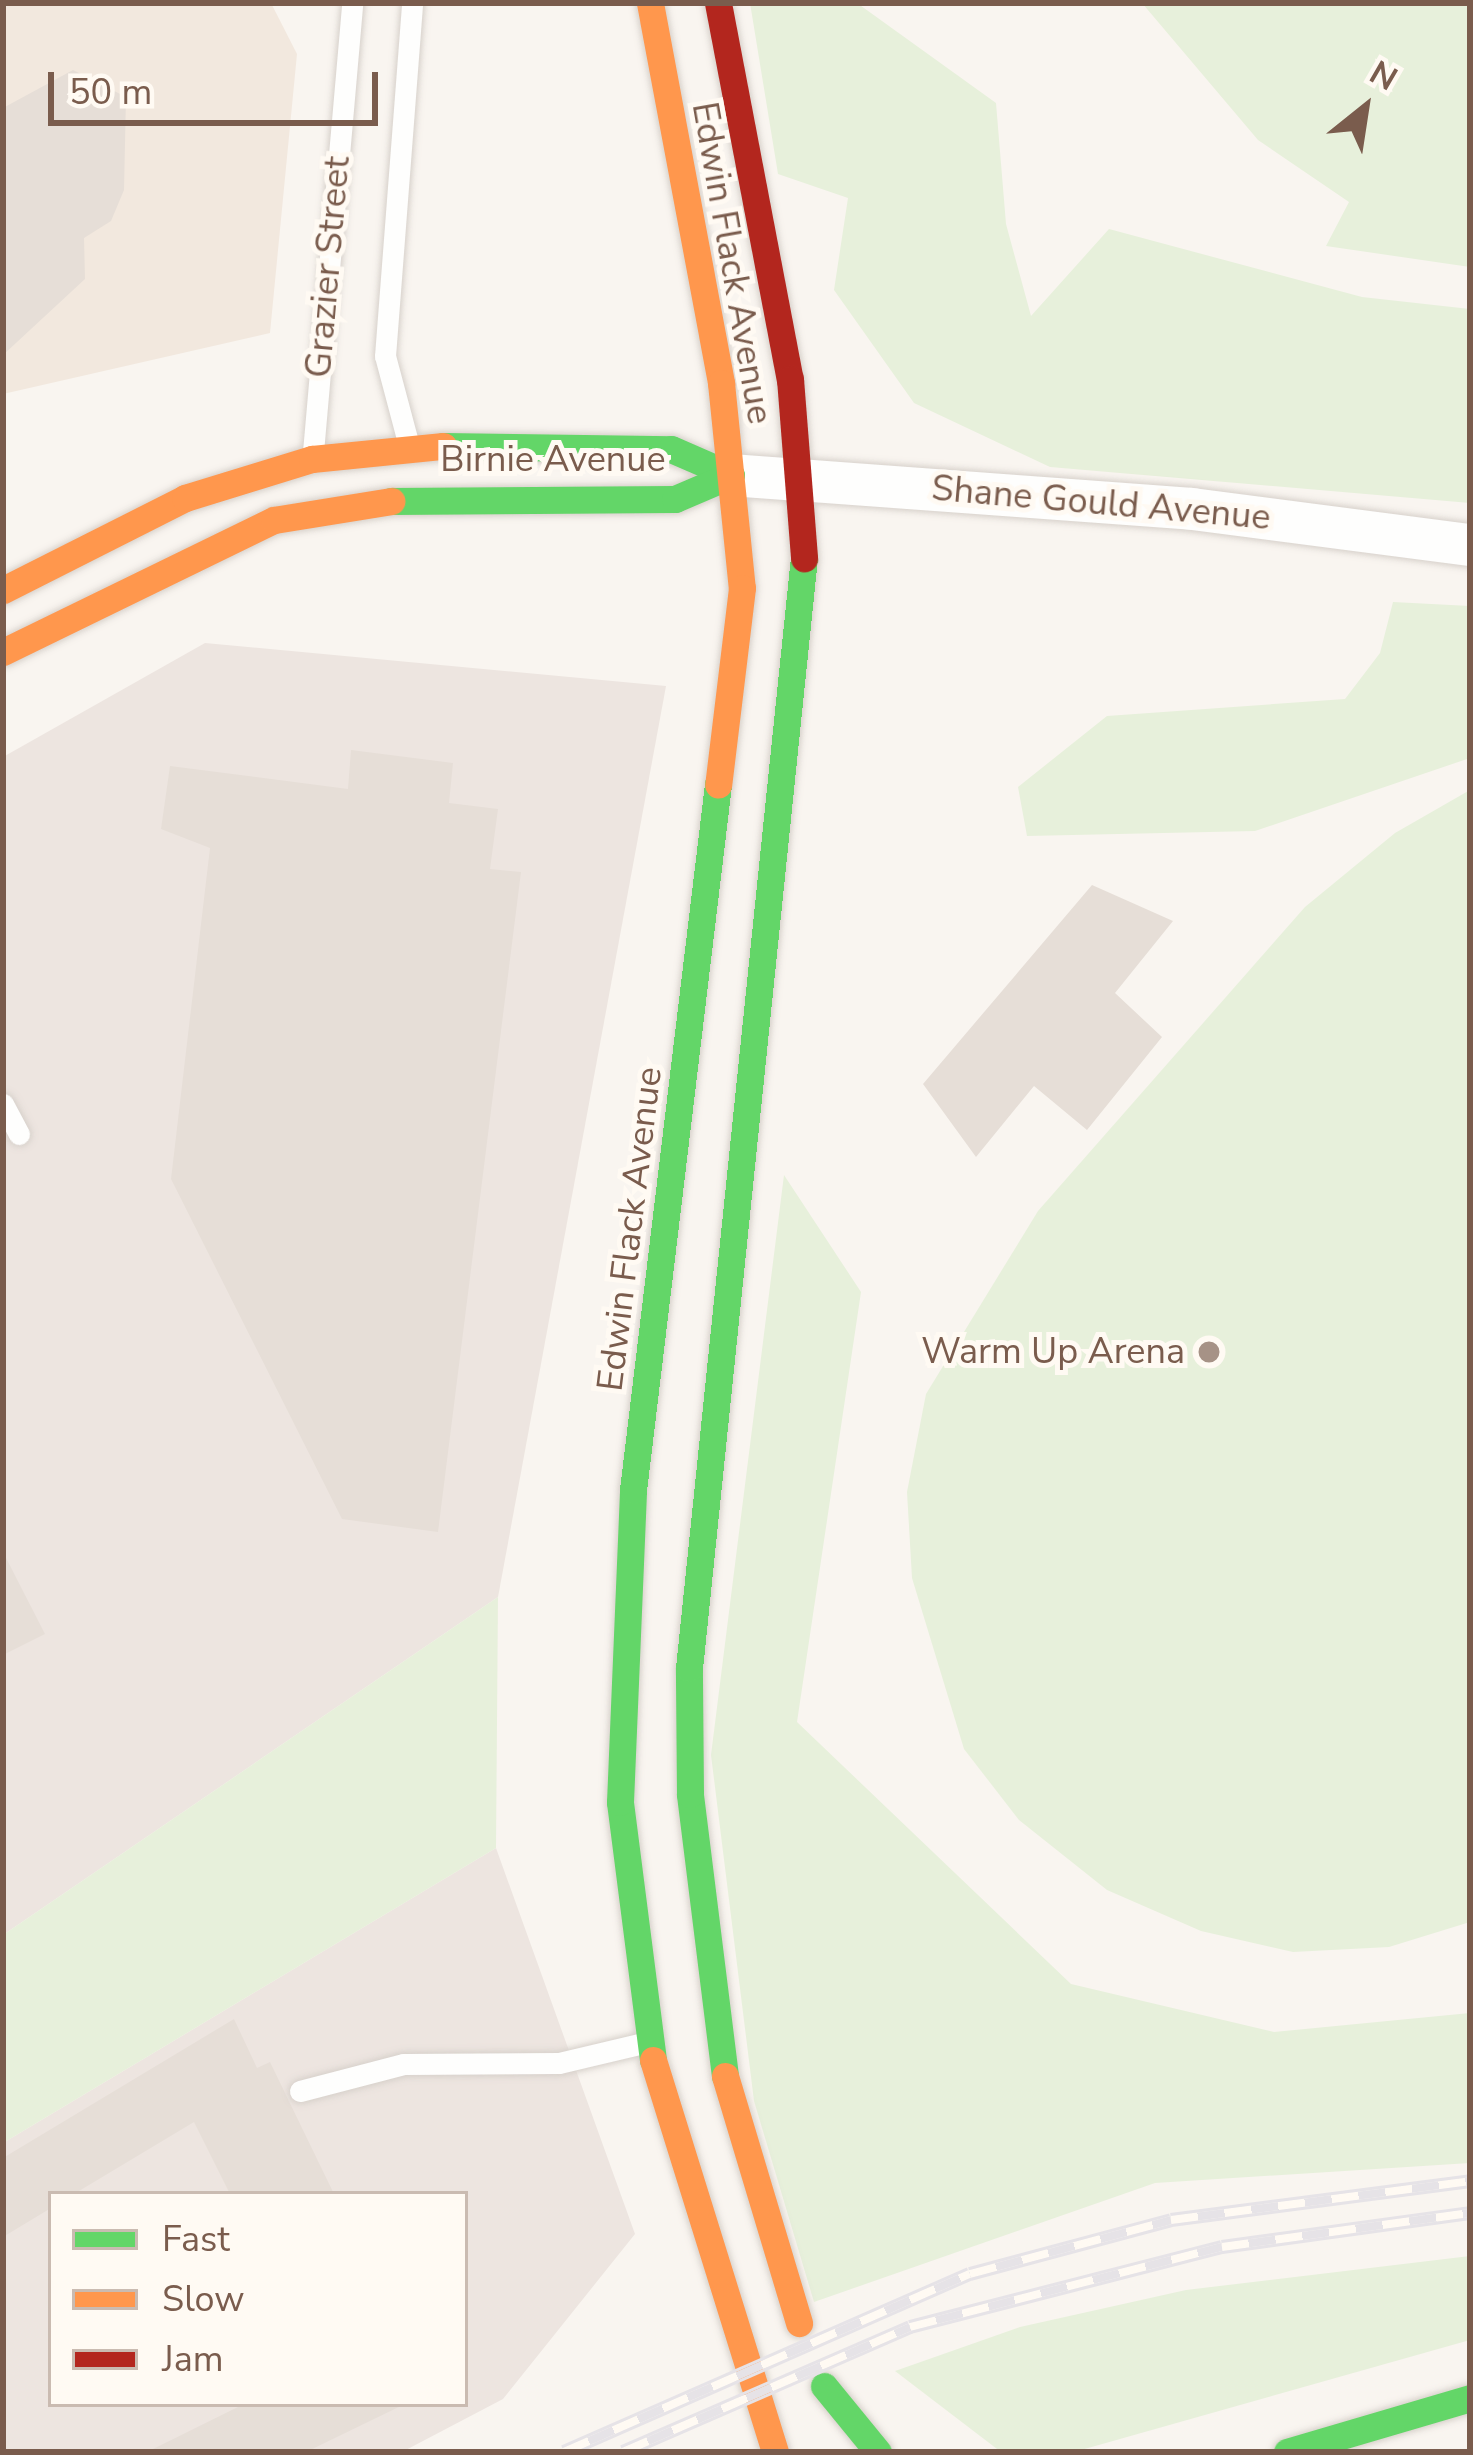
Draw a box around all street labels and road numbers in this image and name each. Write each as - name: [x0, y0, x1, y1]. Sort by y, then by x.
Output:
- street label: Edwin Flack Avenue: [682, 99, 782, 427]
- street label: Grazier Street: [297, 154, 359, 380]
- street label: Birnie Avenue: [440, 438, 666, 482]
- street label: Shane Gould Avenue: [930, 467, 1272, 539]
- street label: Edwin Flack Avenue: [589, 1065, 671, 1393]

